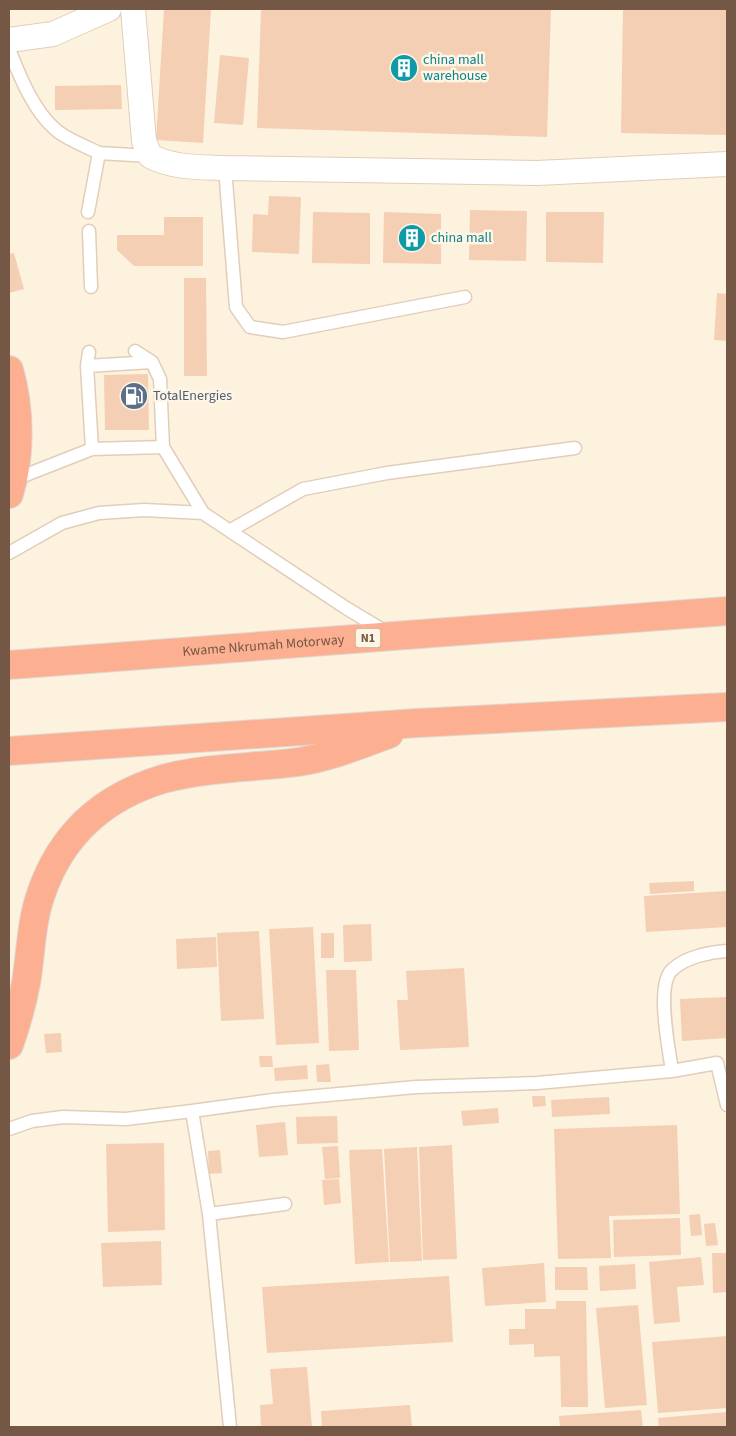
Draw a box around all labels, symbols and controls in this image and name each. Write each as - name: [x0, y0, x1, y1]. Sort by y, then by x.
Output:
- place label: china mall warehouse: [423, 50, 487, 86]
- building icon: china mall warehouse: [389, 53, 419, 83]
- building icon: china mall: [397, 223, 427, 253]
- place label: china mall: [431, 228, 492, 248]
- fuel station icon: TotalEnergies: [119, 381, 149, 411]
- place label: TotalEnergies: [153, 386, 232, 406]
- road number: N1: [356, 628, 380, 648]
- street label: Kwame Nkrumah Motorway: [182, 630, 345, 662]

